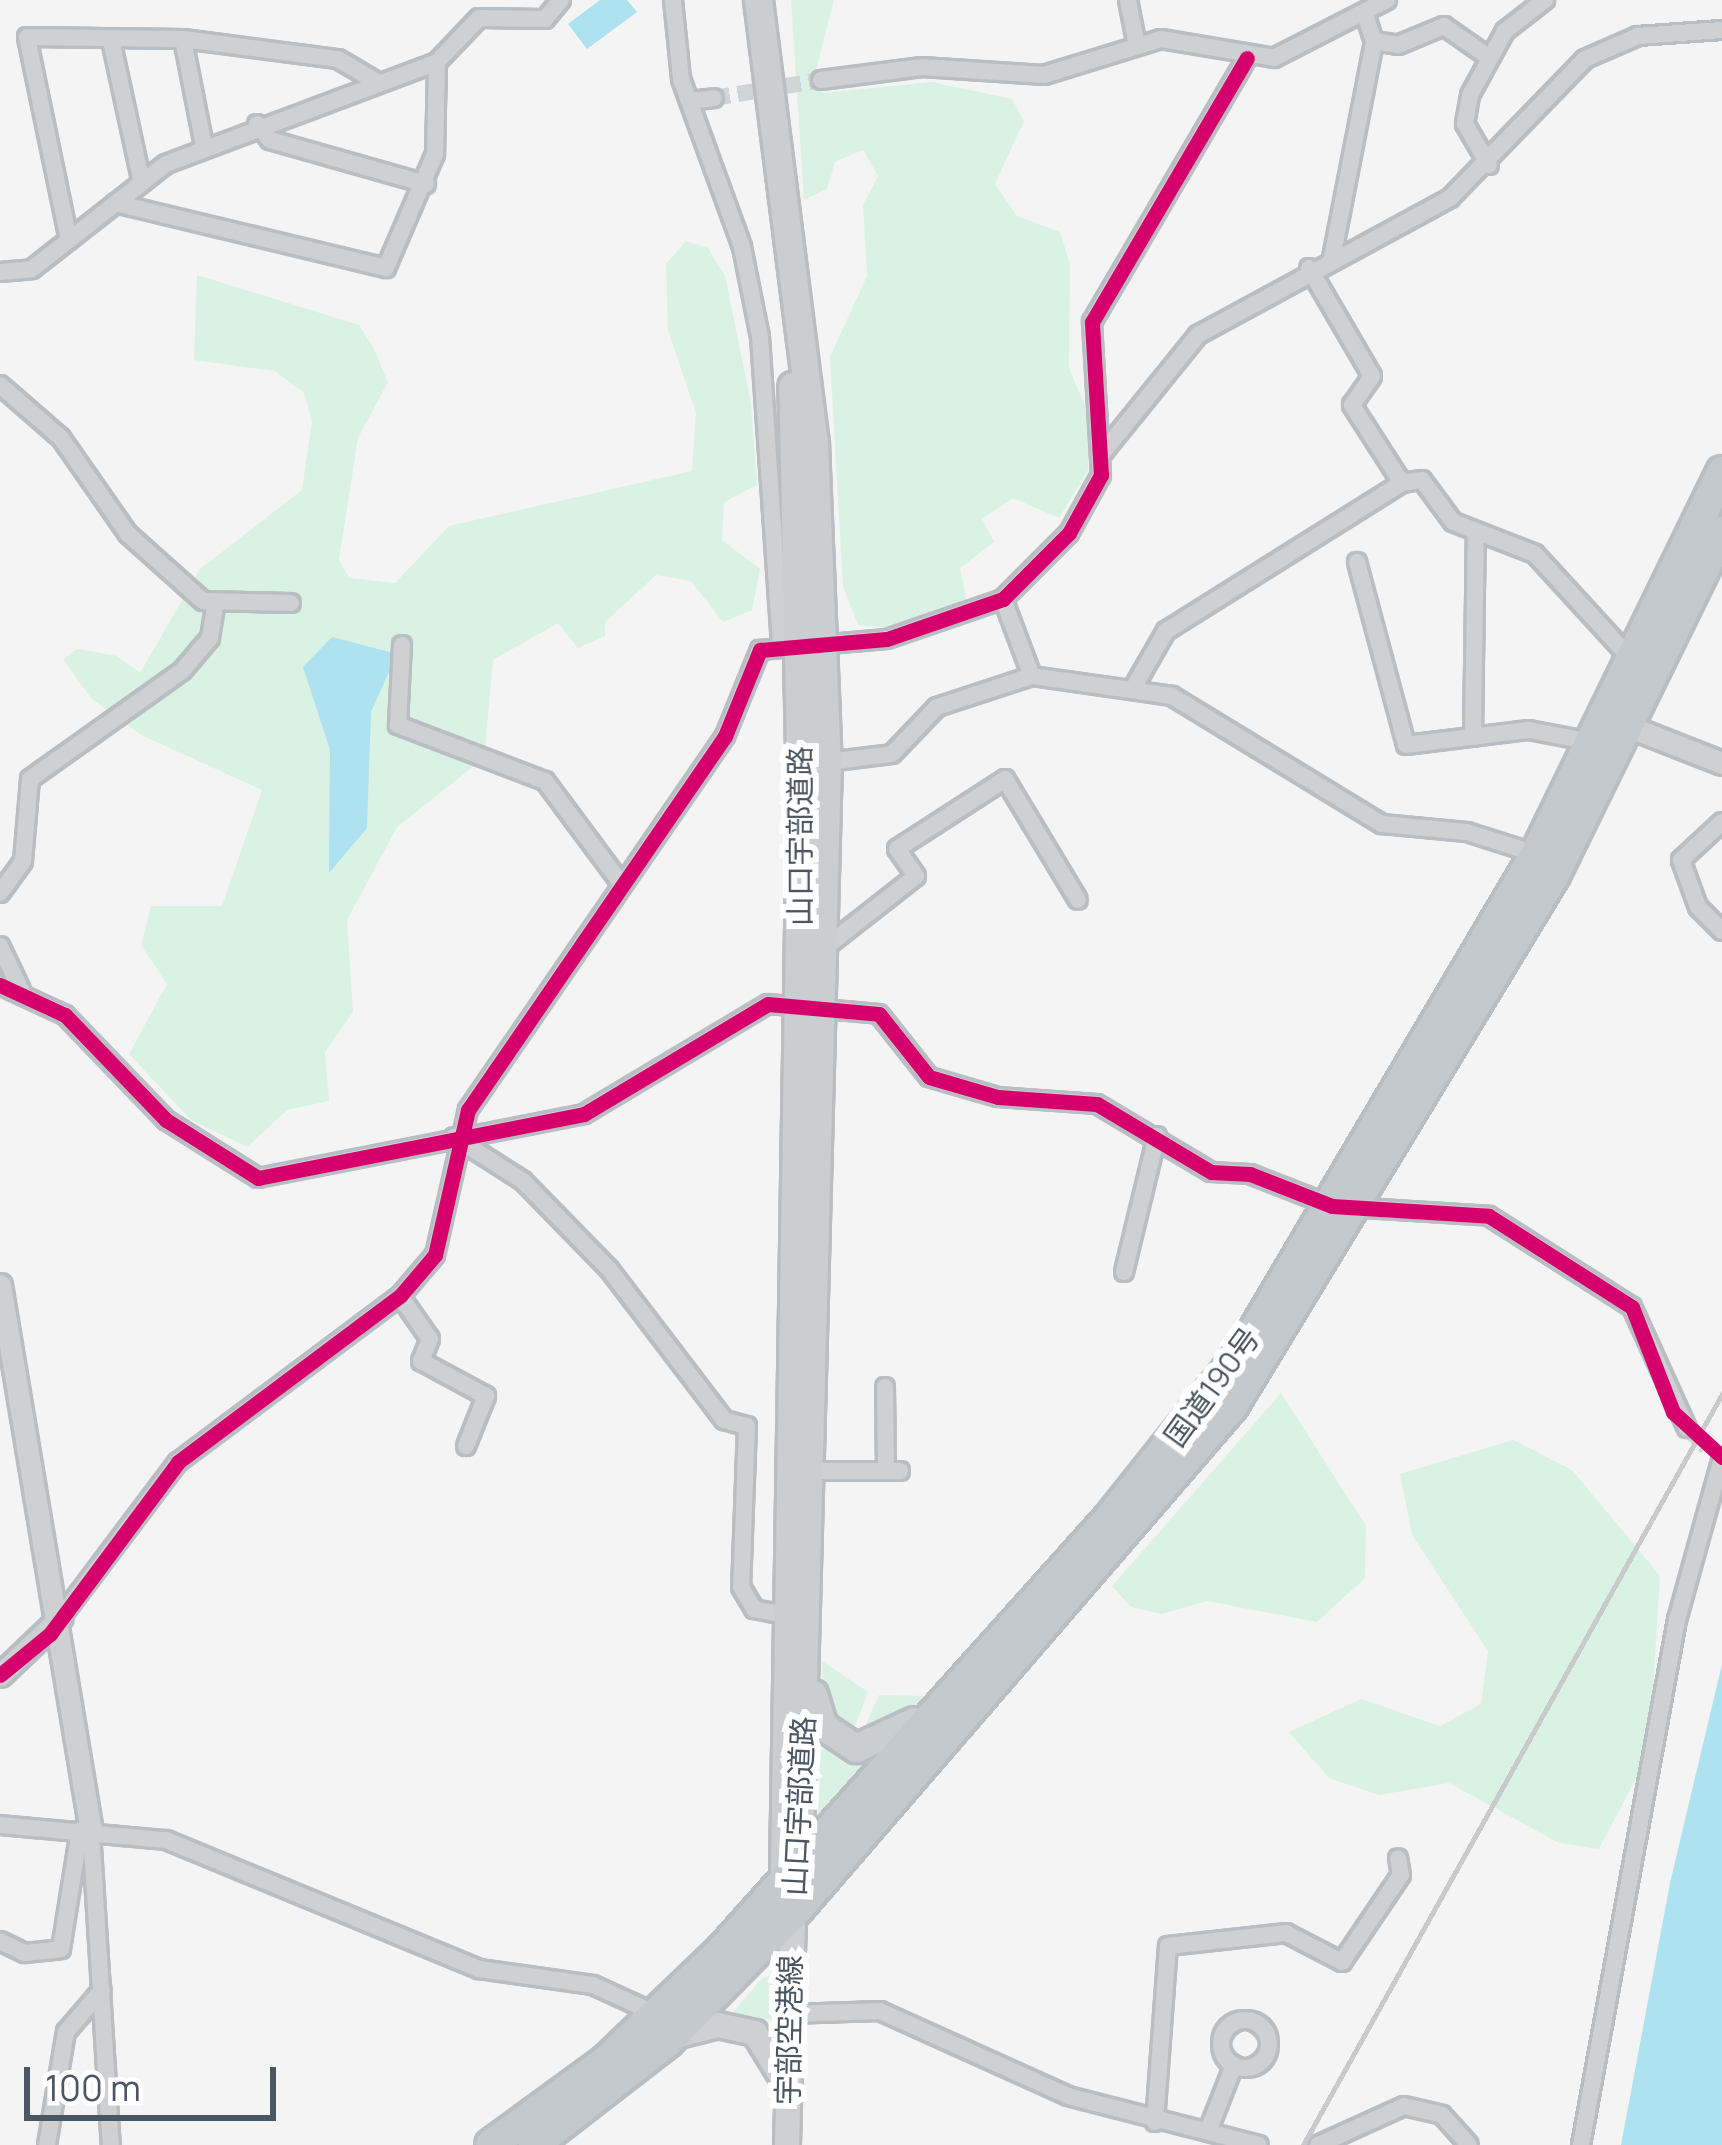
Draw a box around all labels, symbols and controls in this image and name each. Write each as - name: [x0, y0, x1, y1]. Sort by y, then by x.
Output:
- street label: 山口宇部道路: [782, 746, 818, 926]
- street label: 国道190号: [1157, 1320, 1267, 1454]
- street label: 山口宇部道路: [776, 1715, 822, 1897]
- street label: 宇部空港線: [770, 1955, 808, 2105]
- scale bar: [30, 2043, 282, 2117]
- text: 100 m: [45, 2063, 141, 2112]

